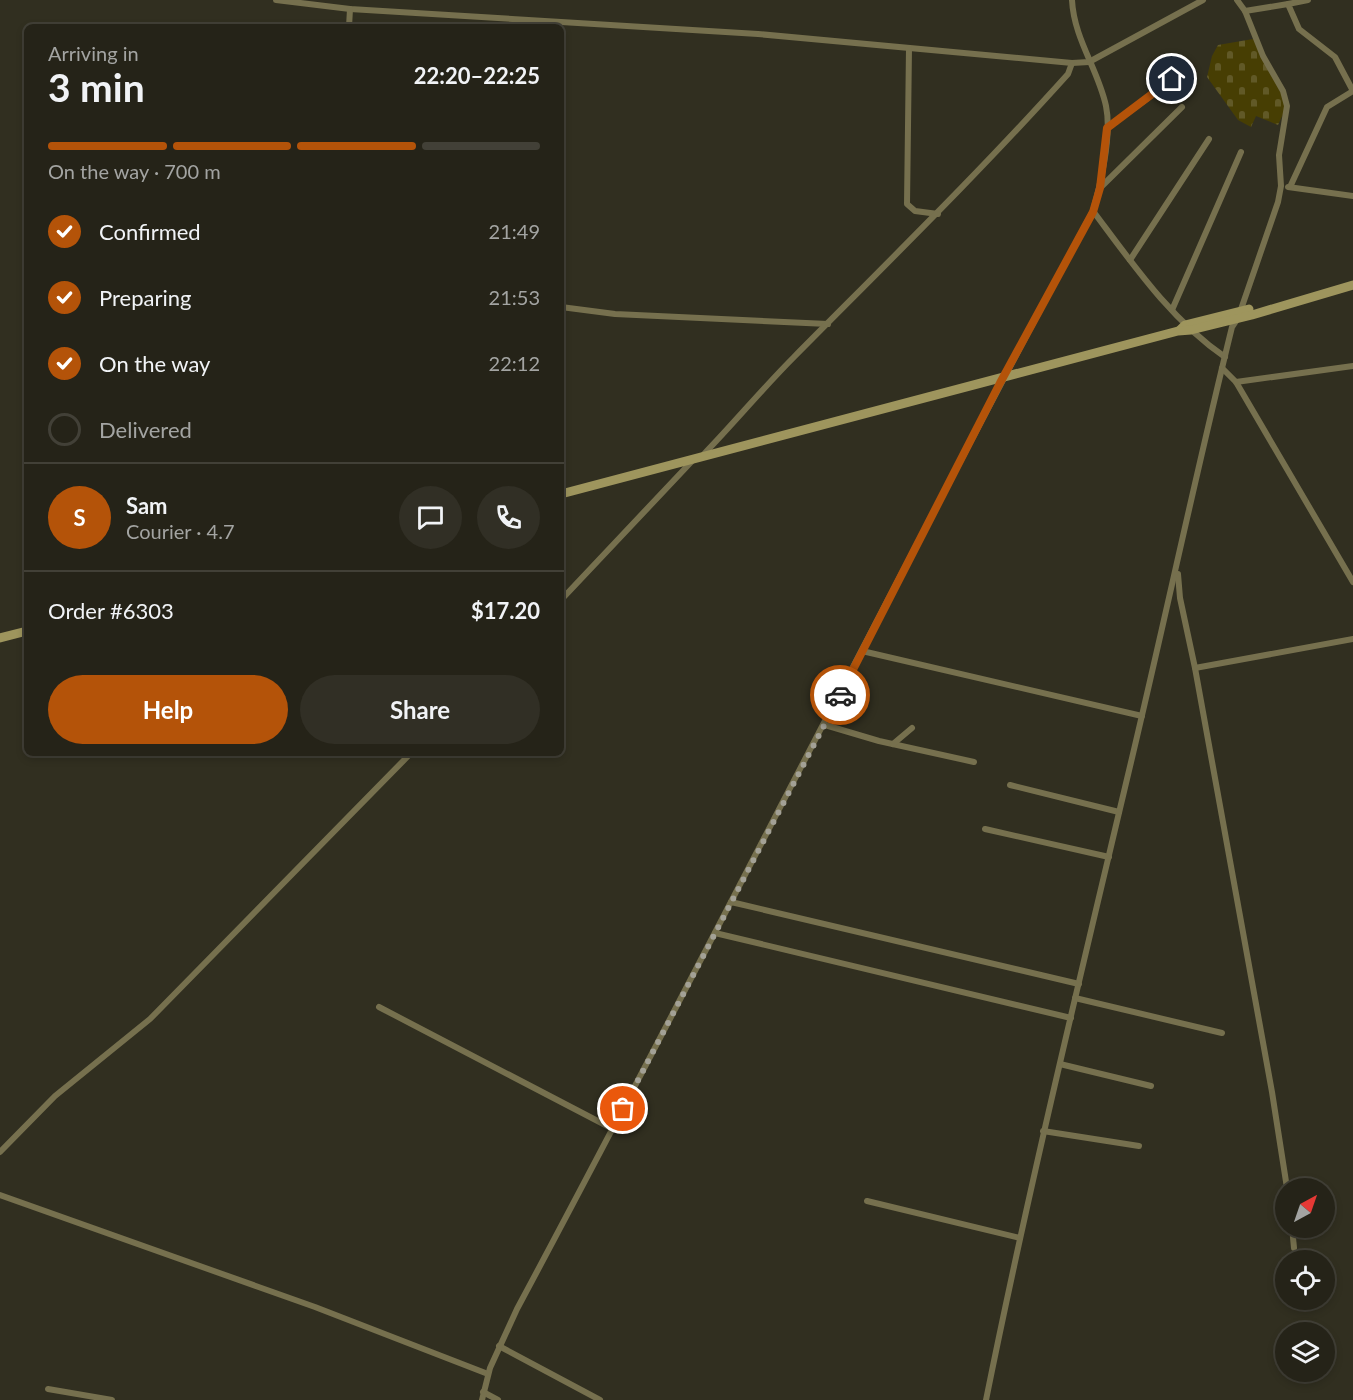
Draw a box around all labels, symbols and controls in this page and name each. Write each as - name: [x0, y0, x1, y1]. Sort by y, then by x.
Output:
- text: Arriving in: [48, 41, 139, 65]
- pin: [1146, 53, 1197, 104]
- text: 22:20–22:25: [414, 62, 540, 89]
- icon: home: [1155, 62, 1188, 95]
- text: 3 min: [48, 64, 145, 110]
- text: On the way · 700 m: [48, 159, 221, 183]
- icon: check: [48, 215, 81, 248]
- text: Confirmed: [99, 218, 201, 245]
- text: 21:49: [489, 219, 540, 243]
- icon: check: [48, 281, 81, 314]
- text: Preparing: [99, 284, 191, 311]
- text: 21:53: [489, 285, 540, 309]
- icon: check: [48, 347, 81, 380]
- text: On the way: [99, 350, 210, 377]
- text: 22:12: [489, 351, 540, 375]
- text: Delivered: [99, 416, 192, 443]
- button: chat: [399, 486, 462, 549]
- button: phone: [477, 486, 540, 549]
- text: Sam: [126, 492, 168, 519]
- text: S: [73, 504, 86, 531]
- text: Courier · 4.7: [126, 519, 235, 543]
- text: Order #6303: [48, 597, 174, 624]
- text: $17.20: [471, 597, 540, 624]
- courier: [810, 665, 870, 725]
- button: Help: [48, 675, 288, 744]
- button: Share: [300, 675, 540, 744]
- icon: car: [824, 679, 857, 712]
- pin: [597, 1083, 648, 1134]
- icon: bag: [606, 1092, 639, 1125]
- north arrow: [1275, 1178, 1335, 1238]
- map controls: [1275, 1178, 1335, 1382]
- button: locate: [1275, 1250, 1335, 1310]
- button: layers: [1275, 1322, 1335, 1382]

